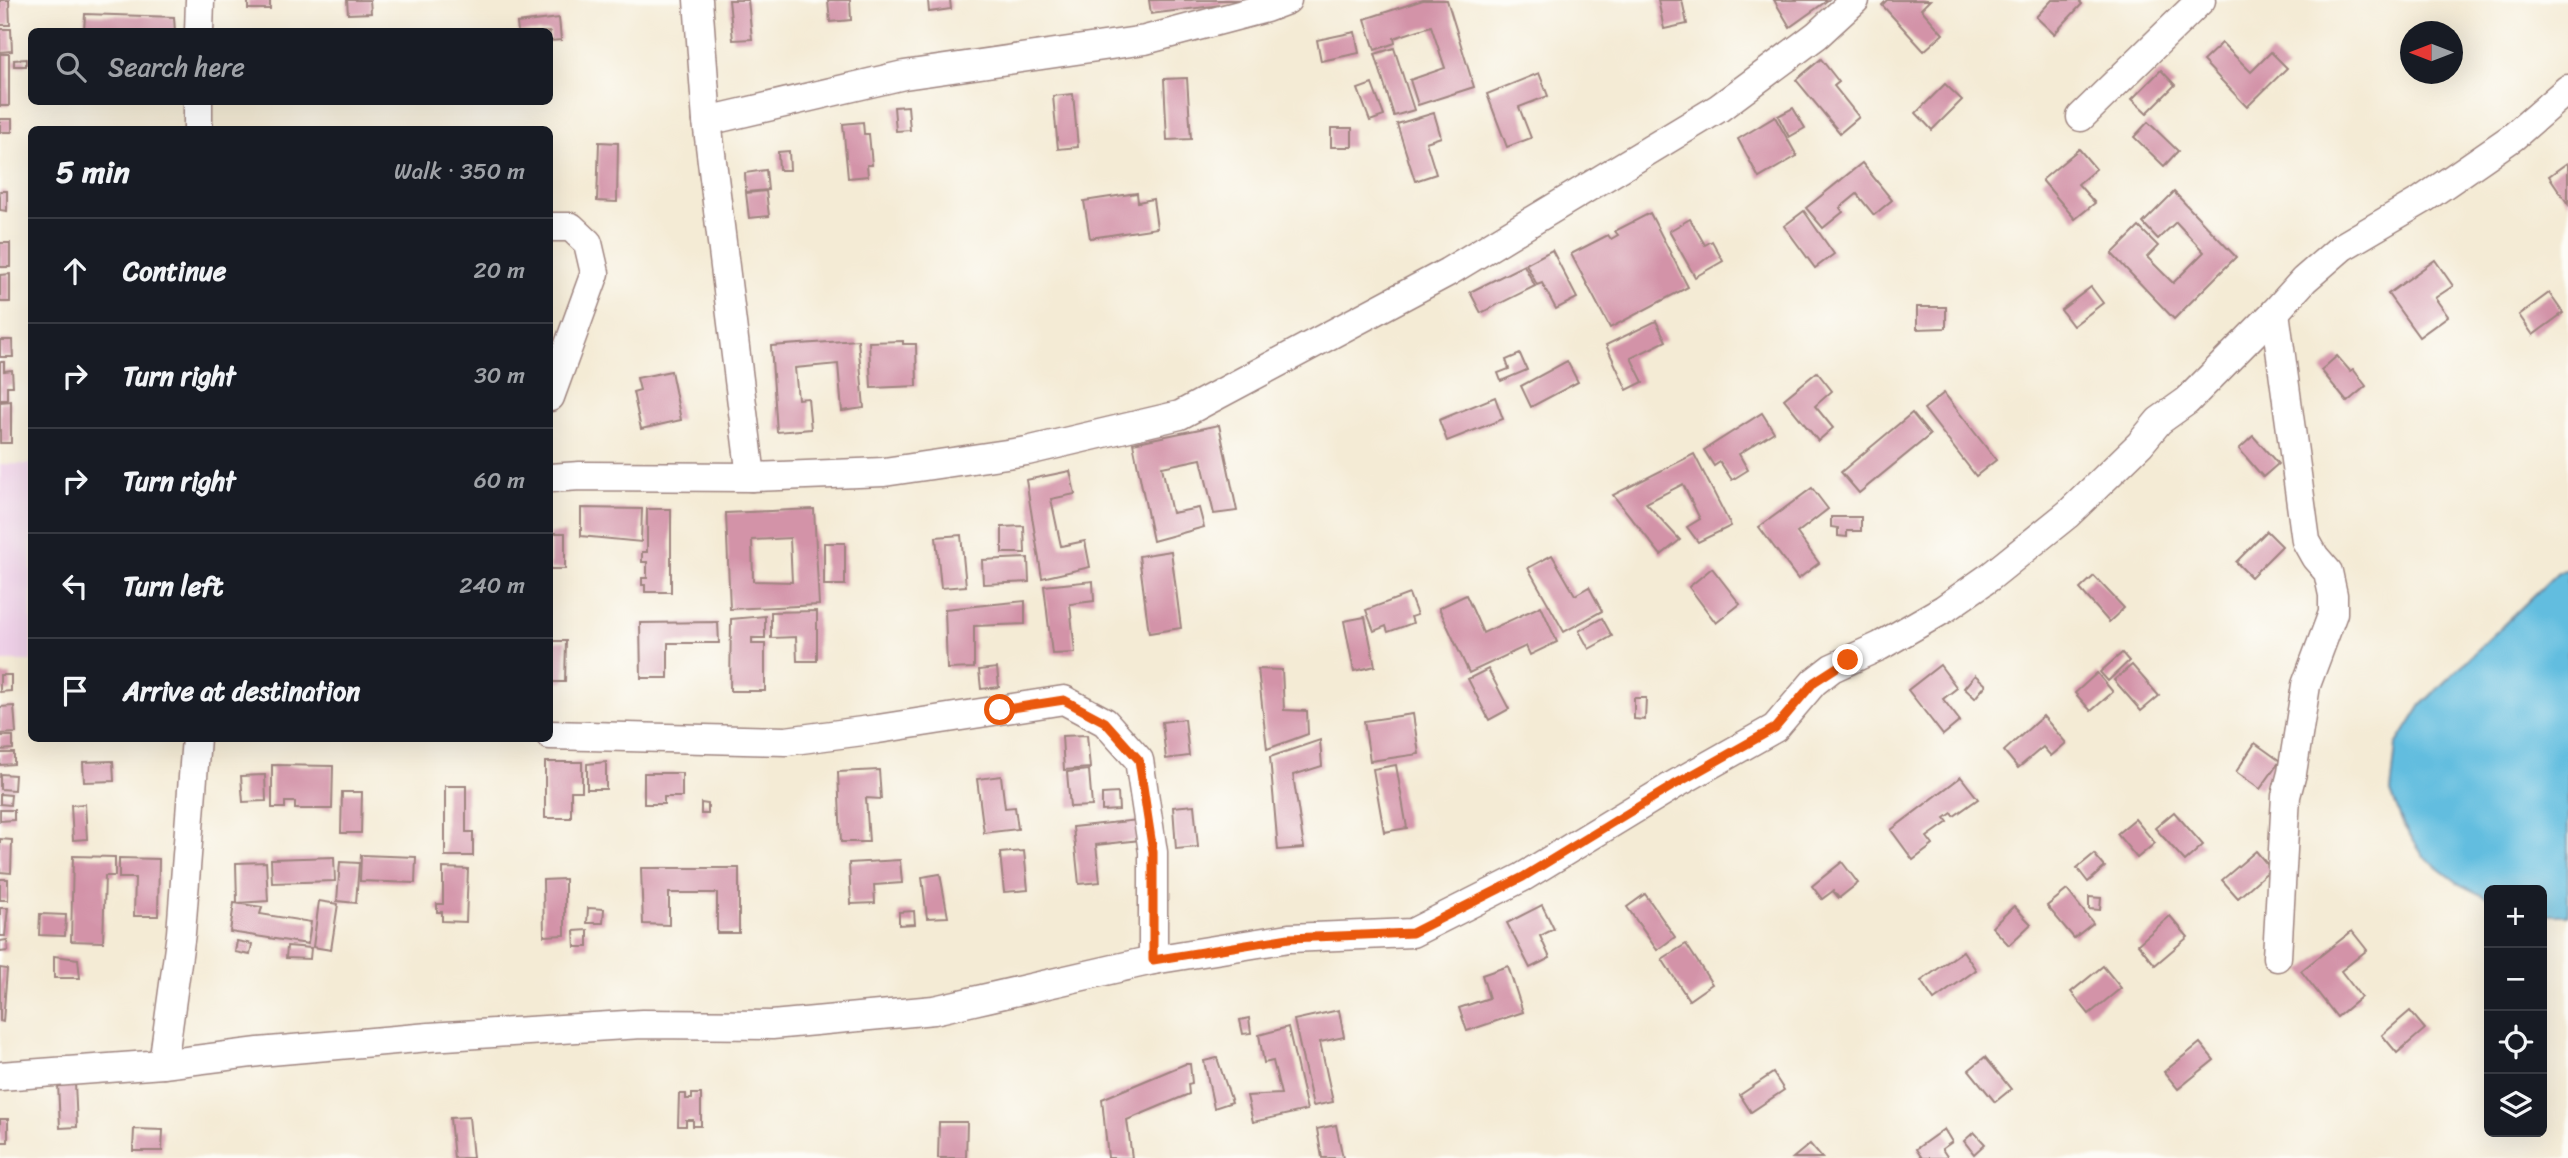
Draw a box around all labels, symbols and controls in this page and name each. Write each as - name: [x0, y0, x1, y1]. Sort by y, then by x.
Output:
- north arrow: [2400, 21, 2463, 84]
- search box: [28, 28, 553, 105]
- text: Search here: [108, 44, 245, 90]
- icon: search: [52, 48, 90, 86]
- text: 5 min: [56, 145, 130, 199]
- text: Walk · 350 m: [394, 151, 525, 192]
- text: Continue: [123, 248, 226, 294]
- text: 20 m: [474, 250, 525, 291]
- icon: ahead: [56, 252, 94, 290]
- text: Turn right: [123, 353, 236, 399]
- text: 30 m: [474, 355, 525, 396]
- icon: right: [56, 357, 94, 395]
- text: Turn right: [123, 458, 236, 504]
- text: 60 m: [474, 460, 525, 501]
- icon: right: [56, 462, 94, 500]
- text: Turn left: [123, 563, 223, 609]
- text: 240 m: [459, 565, 525, 606]
- icon: left: [56, 567, 94, 605]
- route end: [1832, 644, 1863, 675]
- text: Arrive at destination: [123, 668, 360, 714]
- icon: arrive: [56, 672, 94, 710]
- route start: [984, 694, 1015, 725]
- map controls: [2484, 885, 2547, 1137]
- button: +: [2484, 885, 2547, 948]
- button: −: [2484, 948, 2547, 1011]
- button: locate: [2484, 1011, 2547, 1074]
- button: layers: [2484, 1074, 2547, 1137]

